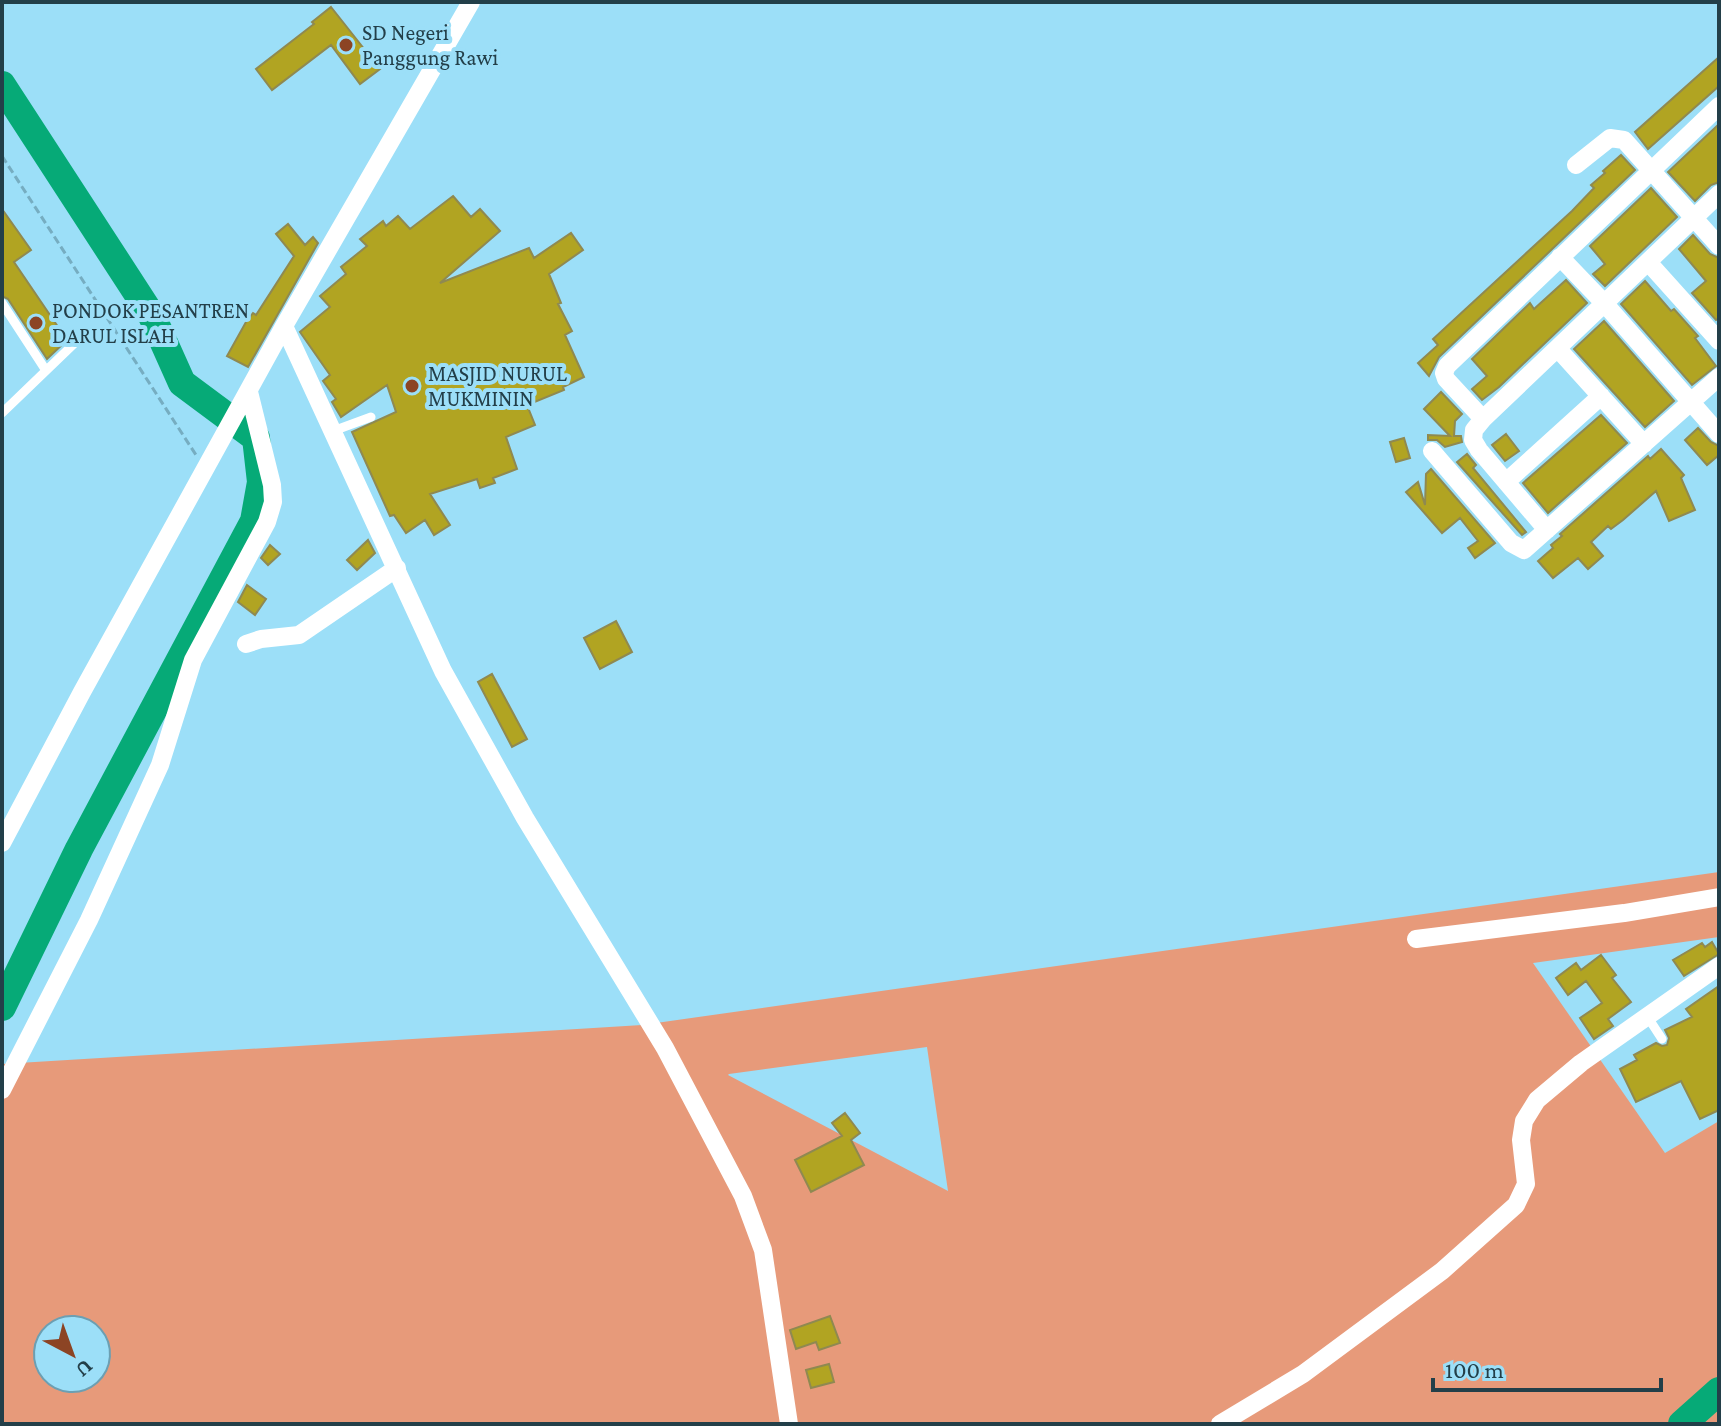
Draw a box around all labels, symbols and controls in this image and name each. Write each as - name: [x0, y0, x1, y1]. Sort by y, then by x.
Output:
- place label: SD Negeri Panggung Rawi: [362, 20, 499, 70]
- marker: SD Negeri Panggung Rawi: [337, 36, 355, 54]
- place label: PONDOK PESANTREN DARUL ISLAH: [52, 298, 249, 348]
- marker: PONDOK PESANTREN DARUL ISLAH: [27, 314, 45, 332]
- place label: MASJID NURUL MUKMININ: [428, 361, 567, 411]
- marker: MASJID NURUL MUKMININ: [403, 377, 421, 395]
- north arrow: [32, 1314, 112, 1394]
- scale bar: [1433, 1342, 1661, 1392]
- text: U: [71, 1354, 99, 1383]
- text: 100 m: [1445, 1356, 1504, 1383]

